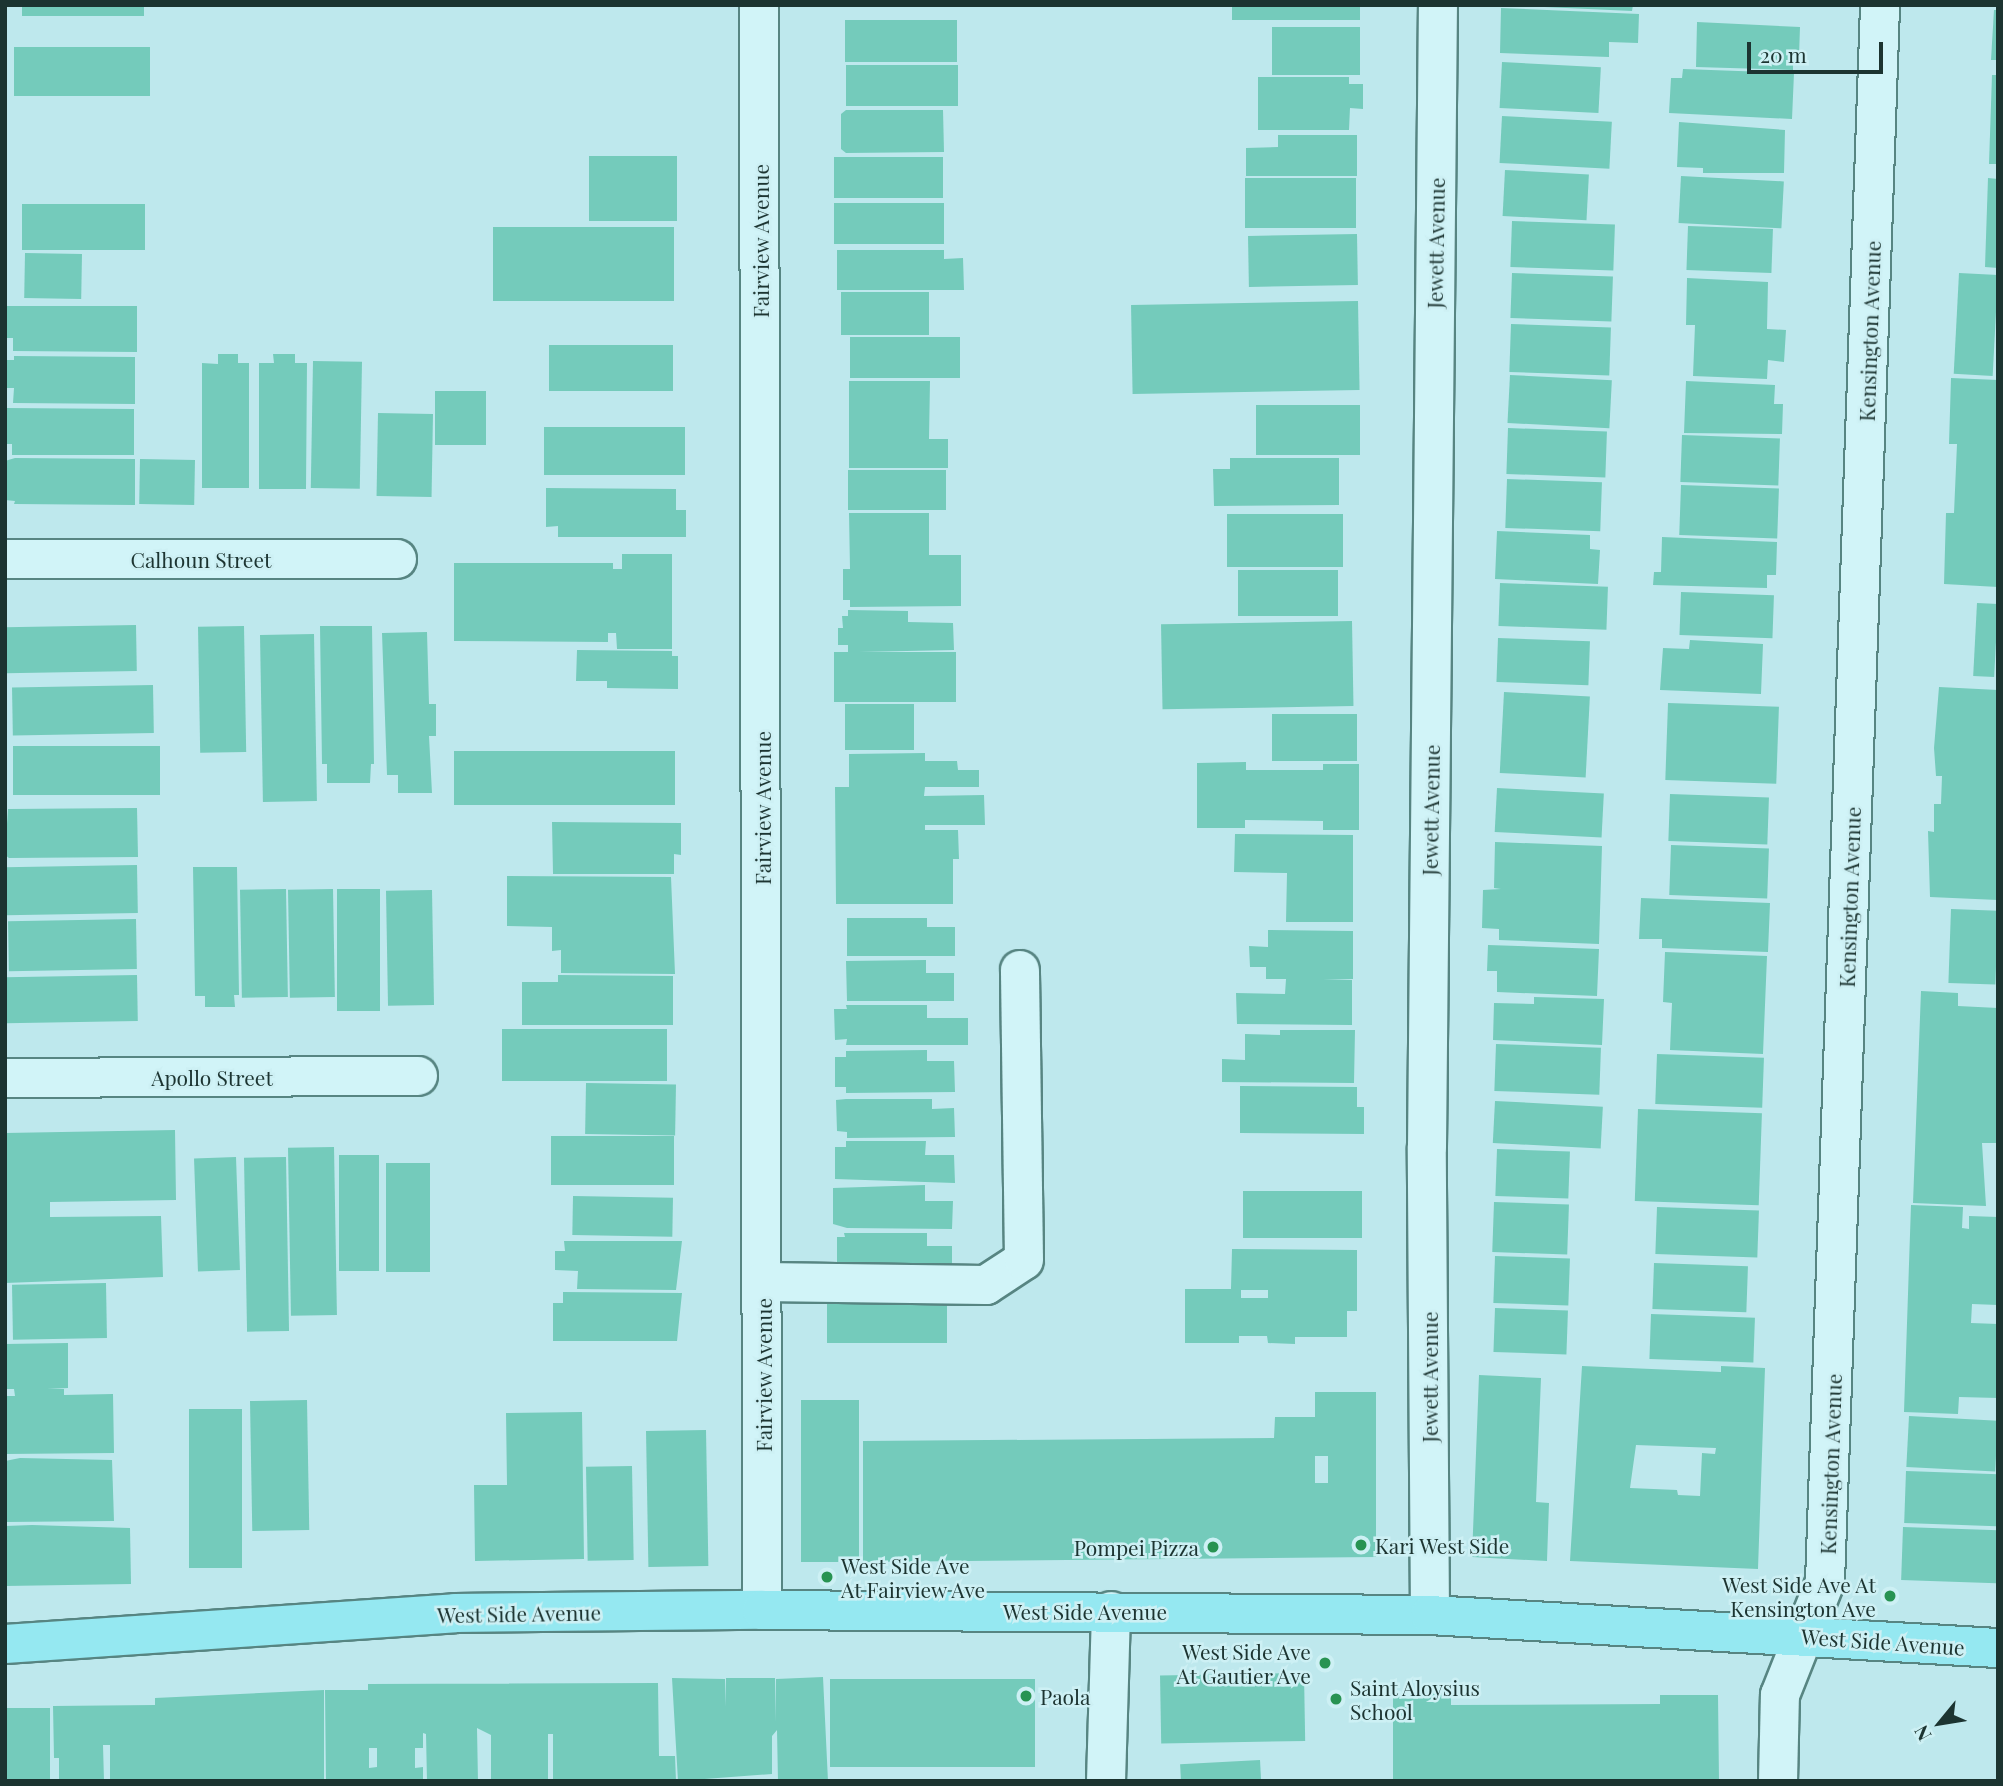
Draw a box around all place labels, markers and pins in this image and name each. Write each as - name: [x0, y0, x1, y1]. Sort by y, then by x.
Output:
- place label: Kari West Side: [1375, 1532, 1510, 1558]
- place label: Pompei Pizza: [1074, 1534, 1199, 1560]
- marker: Kari West Side: [1353, 1537, 1369, 1553]
- marker: Pompei Pizza: [1205, 1539, 1221, 1555]
- place label: West Side Ave At Fairview Ave: [841, 1552, 987, 1602]
- marker: West Side Ave At Fairview Ave: [819, 1569, 835, 1585]
- place label: West Side Ave At Kensington Ave: [1720, 1571, 1876, 1621]
- marker: West Side Ave At Kensington Ave: [1882, 1588, 1898, 1604]
- place label: West Side Ave At Gautier Ave: [1175, 1638, 1311, 1688]
- marker: West Side Ave At Gautier Ave: [1317, 1655, 1333, 1671]
- place label: Saint Aloysius School: [1350, 1674, 1481, 1724]
- place label: Paola: [1040, 1683, 1090, 1709]
- marker: Paola: [1018, 1688, 1034, 1704]
- marker: Saint Aloysius School: [1328, 1691, 1344, 1707]

